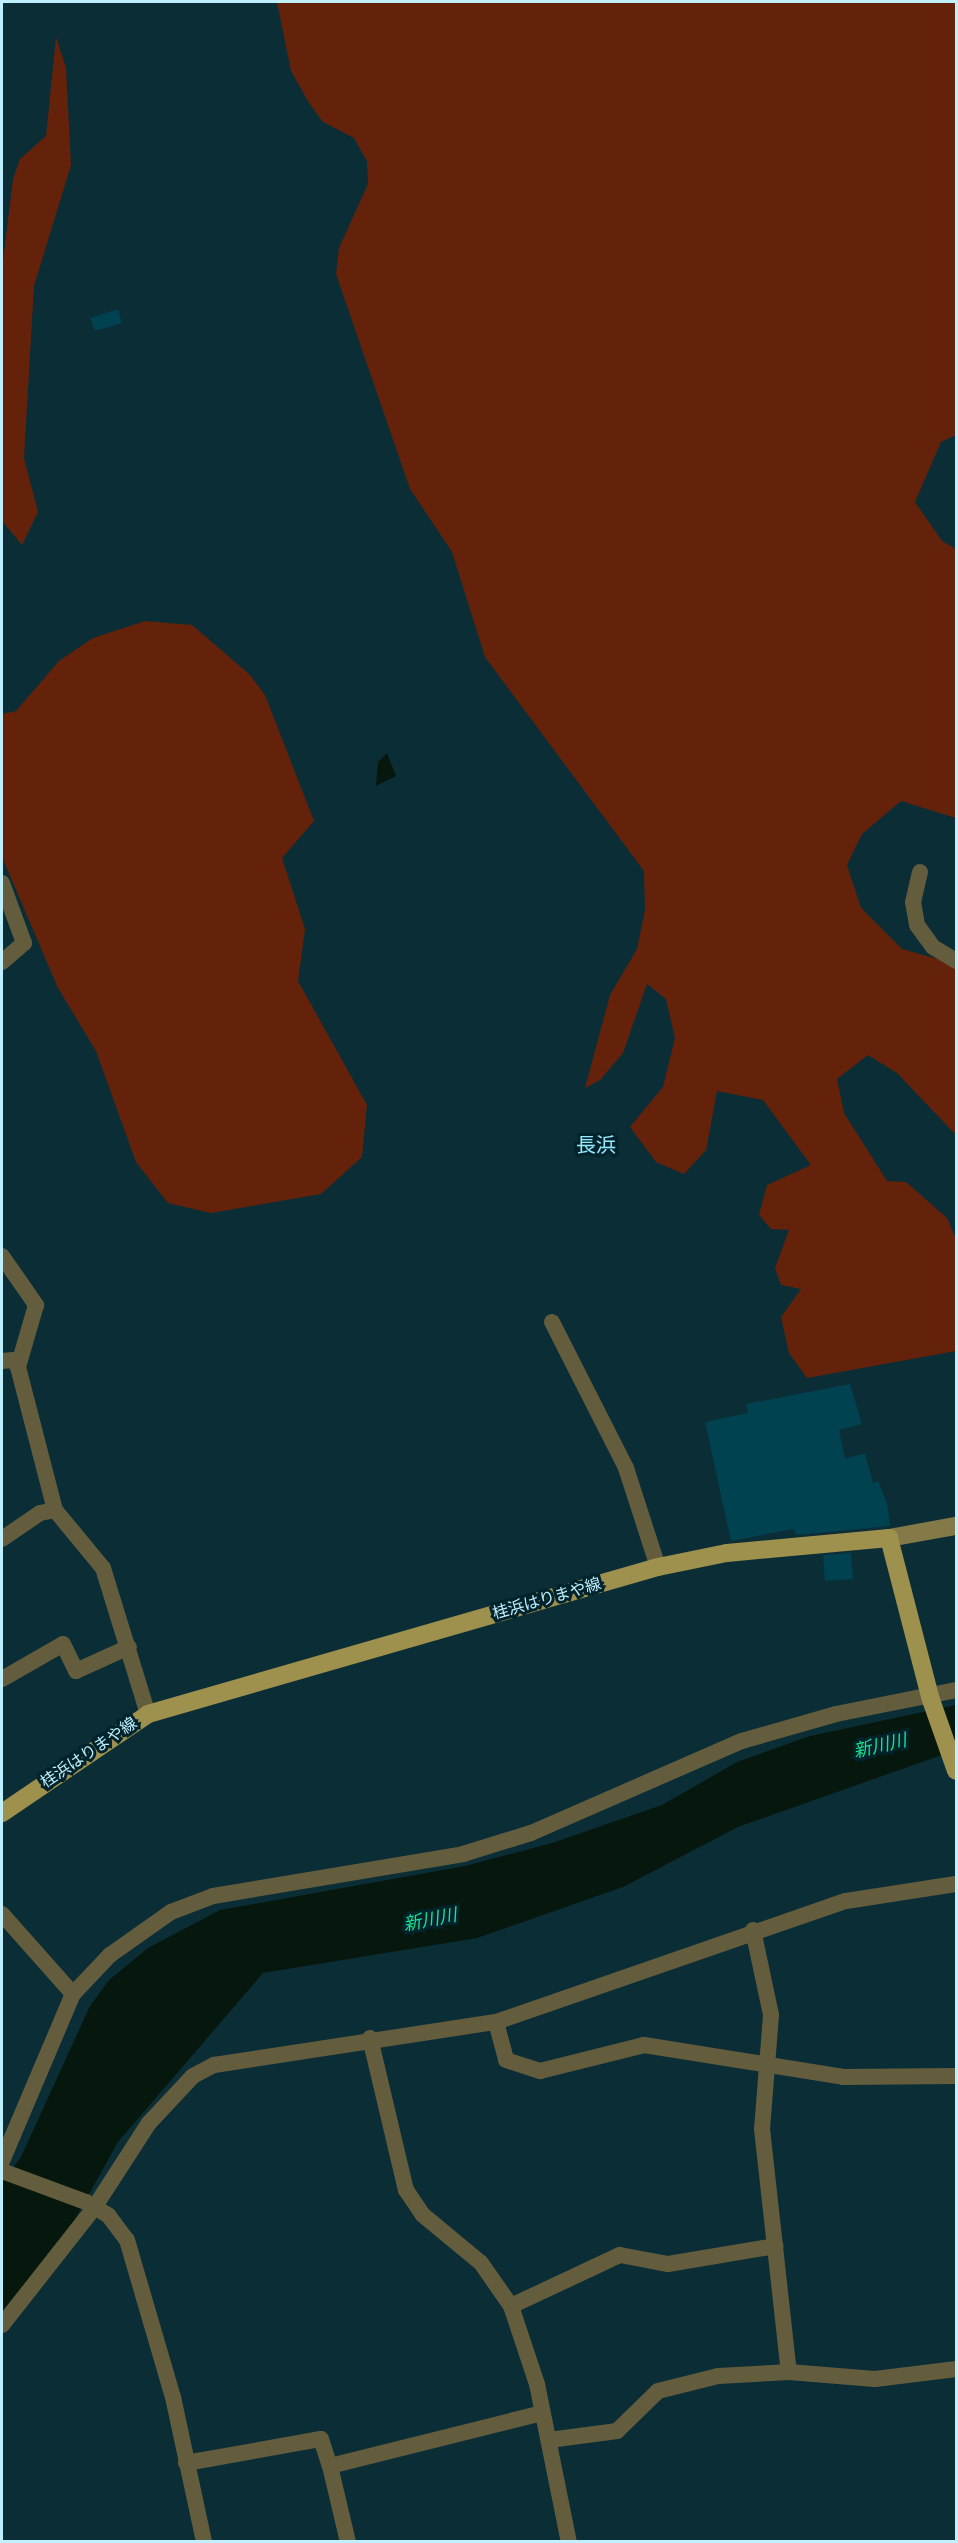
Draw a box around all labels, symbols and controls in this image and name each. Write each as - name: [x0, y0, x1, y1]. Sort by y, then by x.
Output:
- district label: 長浜: [576, 1133, 616, 1157]
- street label: 桂浜はりまや線: [491, 1574, 603, 1624]
- street label: 桂浜はりまや線: [37, 1714, 141, 1792]
- water label: 新川川: [851, 1729, 909, 1763]
- water label: 新川川: [401, 1904, 459, 1936]

